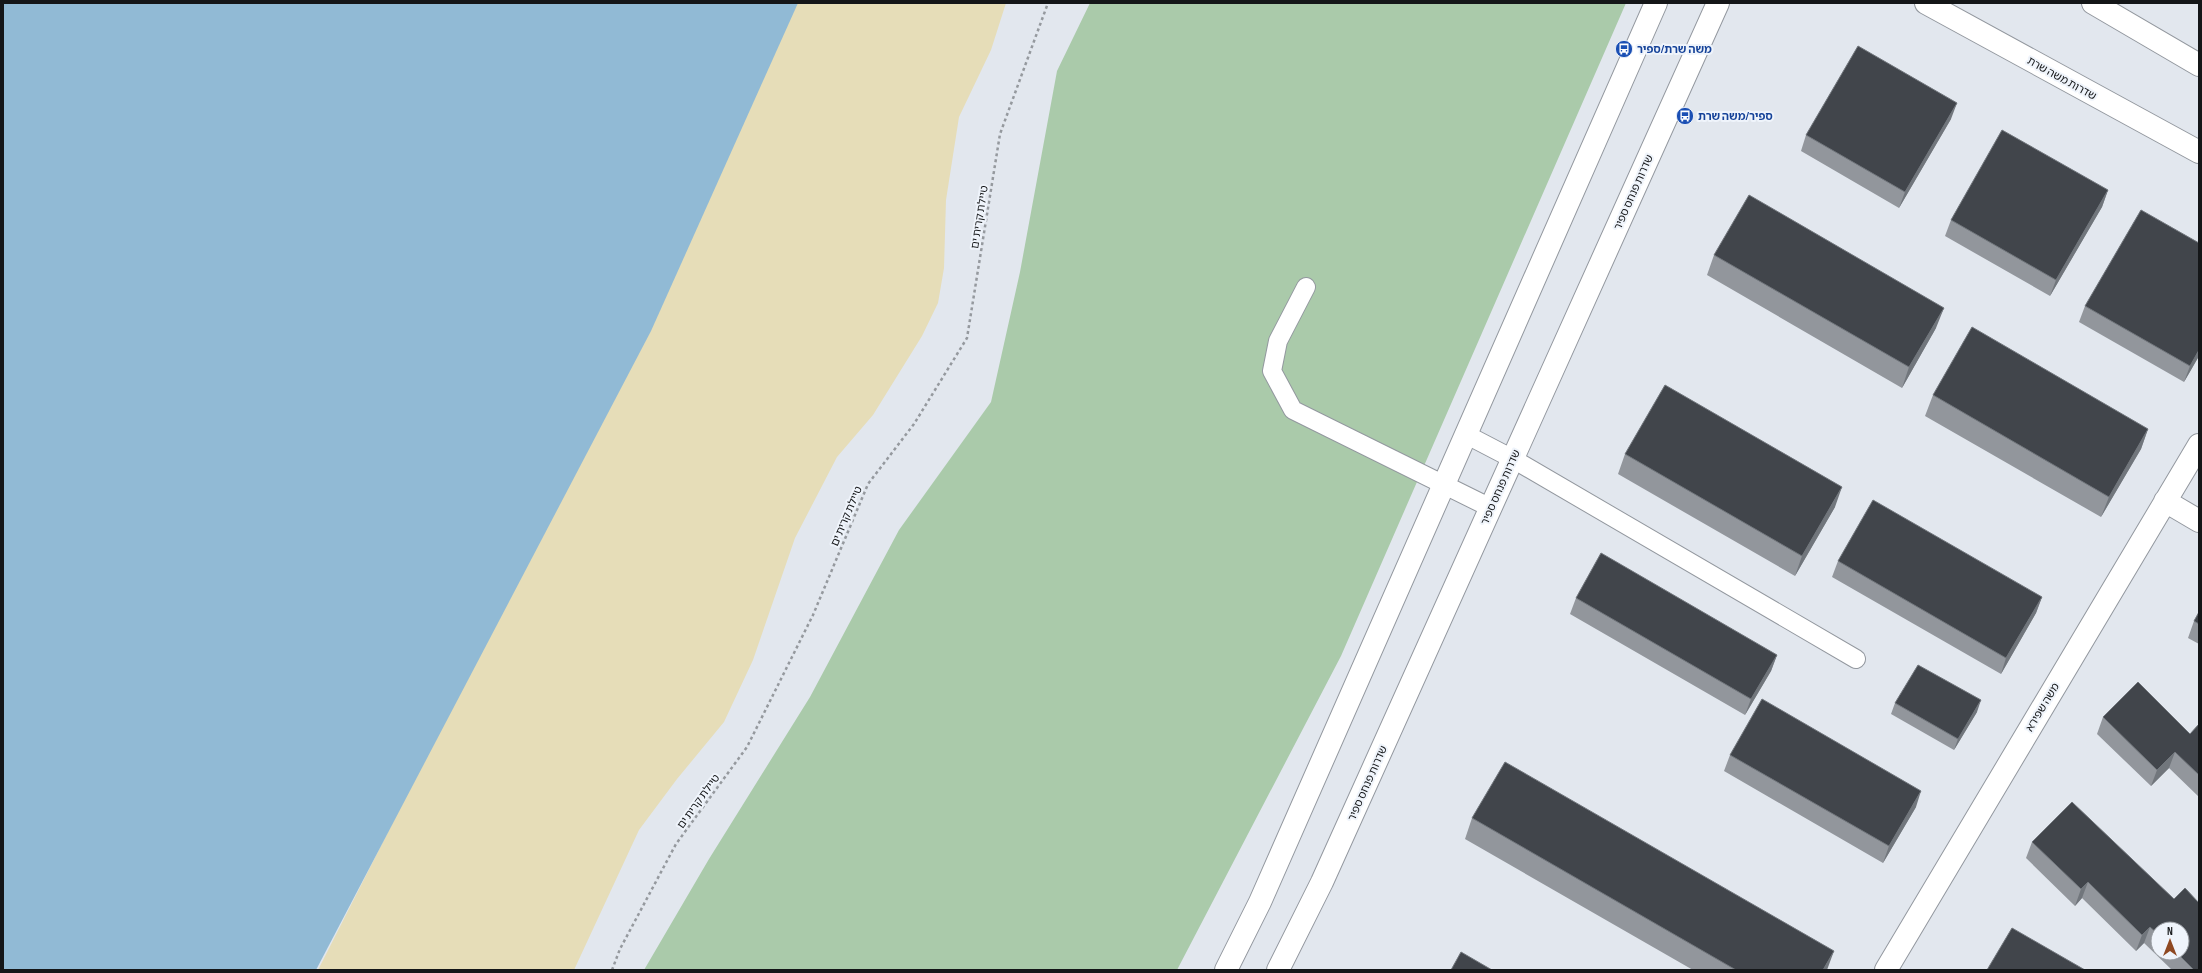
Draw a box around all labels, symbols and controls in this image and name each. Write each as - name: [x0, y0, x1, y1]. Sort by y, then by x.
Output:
- bus stop icon: משה שרת/ספיר: [1614, 39, 1634, 59]
- place label: משה שרת/ספיר: [1637, 43, 1712, 56]
- street label: שדרות משה שרת: [2025, 54, 2099, 103]
- bus stop icon: ספיר/משה שרת: [1675, 106, 1695, 126]
- place label: ספיר/משה שרת: [1698, 110, 1773, 123]
- street label: שדרות פנחס ספיר: [1611, 152, 1656, 232]
- street label: טיילת קרית ים: [968, 185, 991, 250]
- street label: שדרות פנחס ספיר: [1478, 447, 1523, 527]
- street label: טיילת קרית ים: [828, 484, 865, 548]
- street label: משה שפירא: [2023, 681, 2062, 734]
- street label: שדרות פנחס ספיר: [1345, 743, 1390, 823]
- street label: טיילת קרית ים: [674, 772, 722, 831]
- north arrow: [2150, 921, 2190, 961]
- text: N: [2167, 925, 2173, 938]

